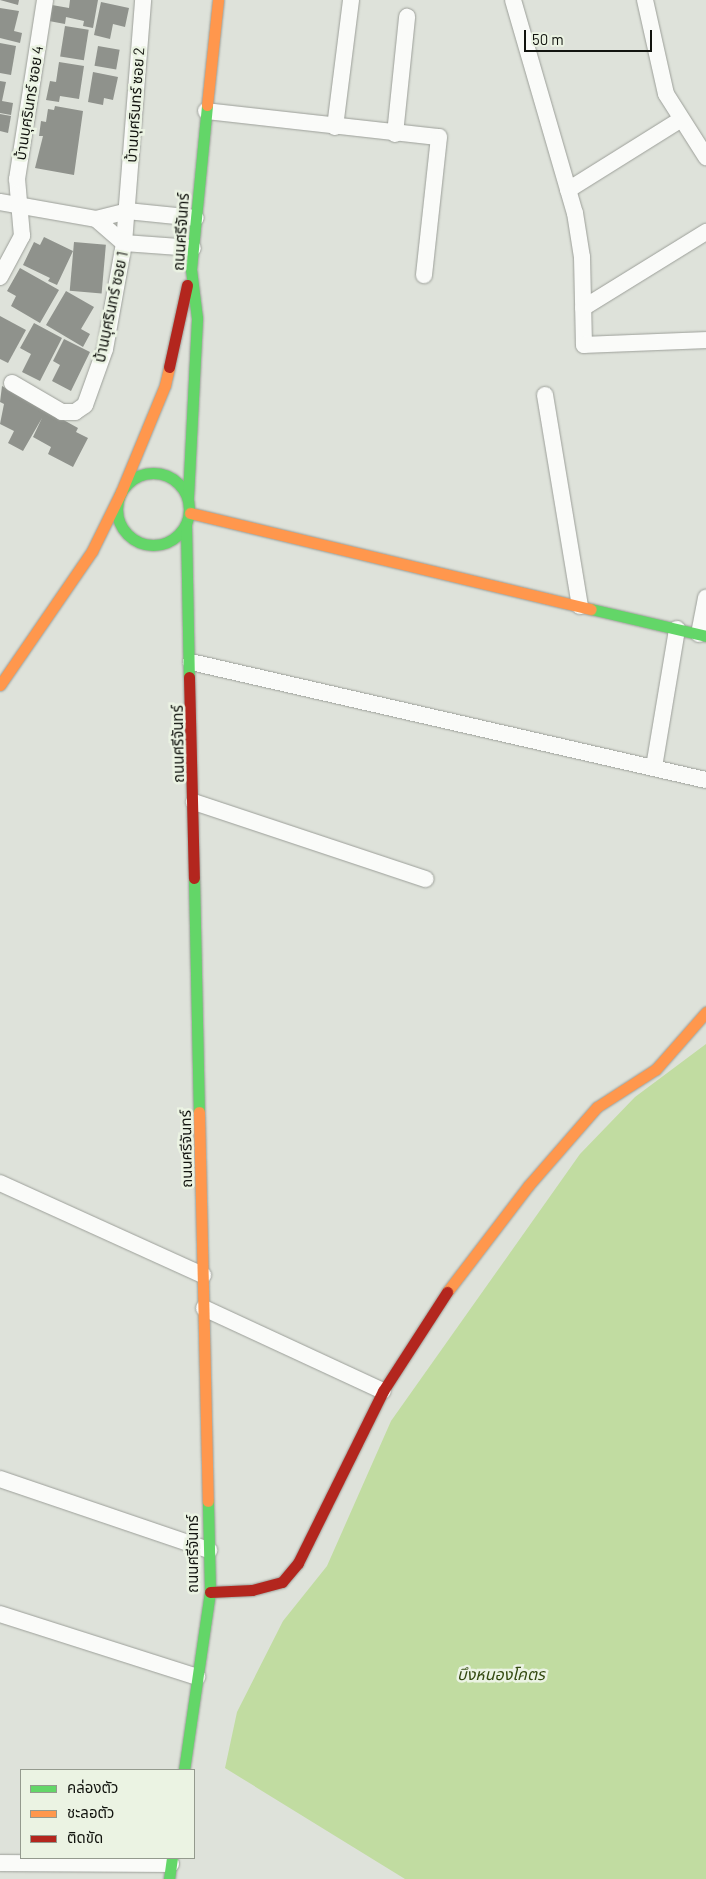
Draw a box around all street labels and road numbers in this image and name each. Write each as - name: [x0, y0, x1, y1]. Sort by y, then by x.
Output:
- street label: บ้านบุศรินทร์ ซอย 4: [11, 44, 47, 162]
- street label: บ้านบุศรินทร์ ซอย 2: [122, 47, 148, 163]
- street label: ถนนศรีจันทร์: [169, 193, 193, 271]
- street label: บ้านบุศรินทร์ ซอย 1: [90, 250, 132, 364]
- street label: ถนนศรีจันทร์: [168, 705, 188, 783]
- street label: ถนนศรีจันทร์: [176, 1110, 196, 1188]
- street label: ถนนศรีจันทร์: [184, 1515, 202, 1593]

